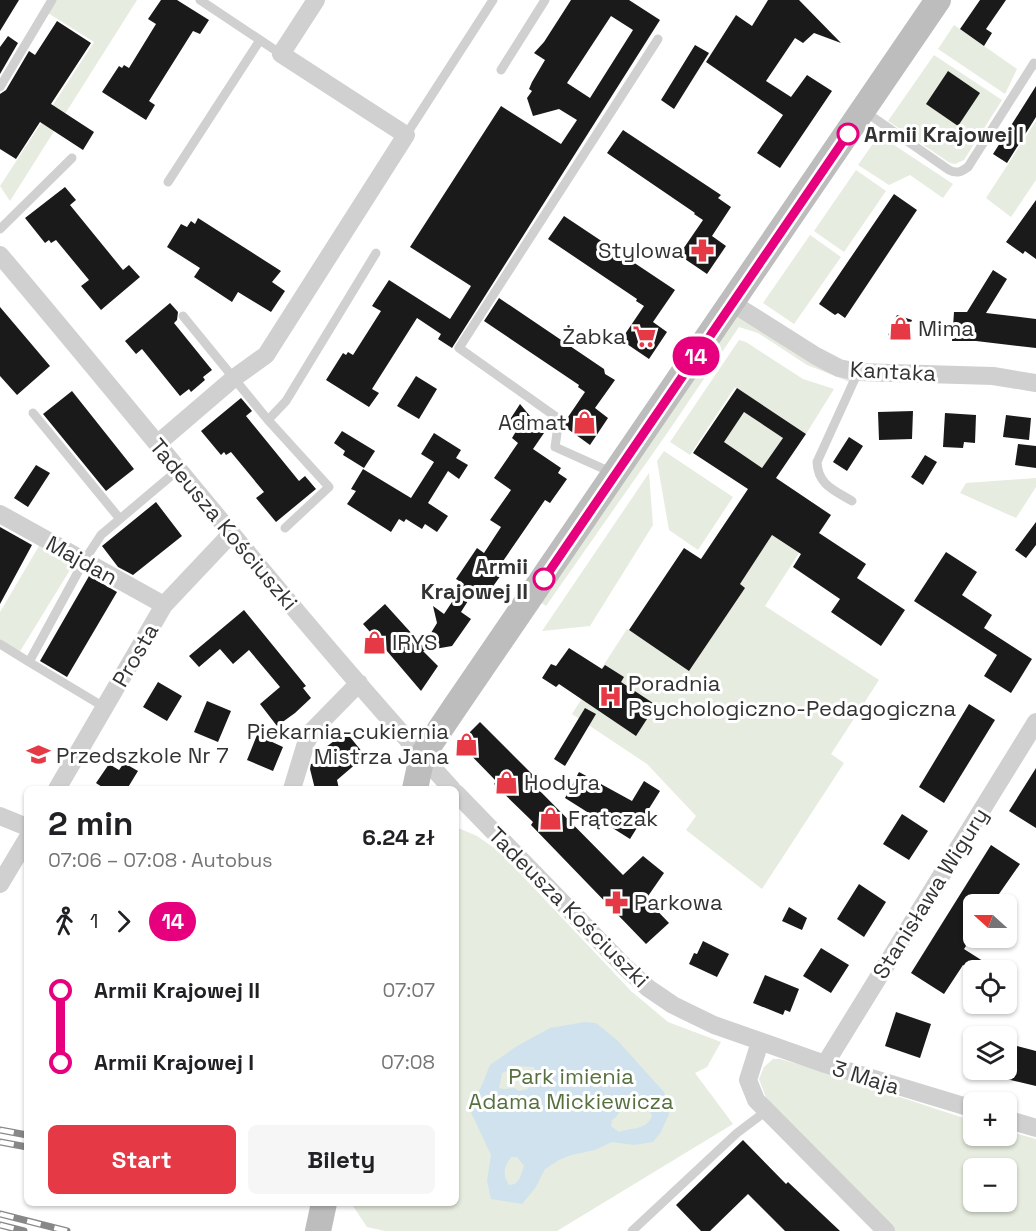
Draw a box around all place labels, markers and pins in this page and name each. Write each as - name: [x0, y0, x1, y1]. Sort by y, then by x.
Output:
- place label: Armii Krajowej I: [864, 120, 1024, 148]
- marker: Armii Krajowej I: [837, 123, 859, 145]
- place label: Stylowa: [598, 236, 684, 264]
- pharmacy icon: Stylowa: [689, 237, 715, 263]
- place label: Mima: [918, 314, 974, 342]
- shop icon: Mima: [887, 315, 913, 341]
- place label: Żabka: [562, 322, 626, 350]
- supermarket icon: Żabka: [631, 323, 657, 349]
- place label: Admat: [498, 408, 567, 436]
- shop icon: Admat: [572, 409, 598, 435]
- place label: Armii Krajowej II: [421, 552, 528, 605]
- marker: Armii Krajowej II: [533, 568, 555, 590]
- place label: IRYS: [392, 628, 437, 656]
- shop icon: IRYS: [361, 629, 387, 655]
- place label: Poradnia Psychologiczno-Pedagogiczna: [628, 669, 956, 722]
- hospital icon: Poradnia Psychologiczno-Pedagogiczna: [597, 683, 623, 709]
- place label: Piekarnia-cukiernia Mistrza Jana: [247, 717, 449, 770]
- shop icon: Piekarnia-cukiernia Mistrza Jana: [454, 731, 480, 757]
- place label: Przedszkole Nr 7: [56, 741, 229, 769]
- school or university icon: Przedszkole Nr 7: [25, 742, 51, 768]
- place label: Hodyra: [524, 768, 601, 796]
- shop icon: Hodyra: [493, 769, 519, 795]
- place label: Frątczak: [568, 804, 658, 832]
- shop icon: Frątczak: [537, 805, 563, 831]
- place label: Parkowa: [634, 888, 723, 916]
- pharmacy icon: Parkowa: [603, 889, 629, 915]

